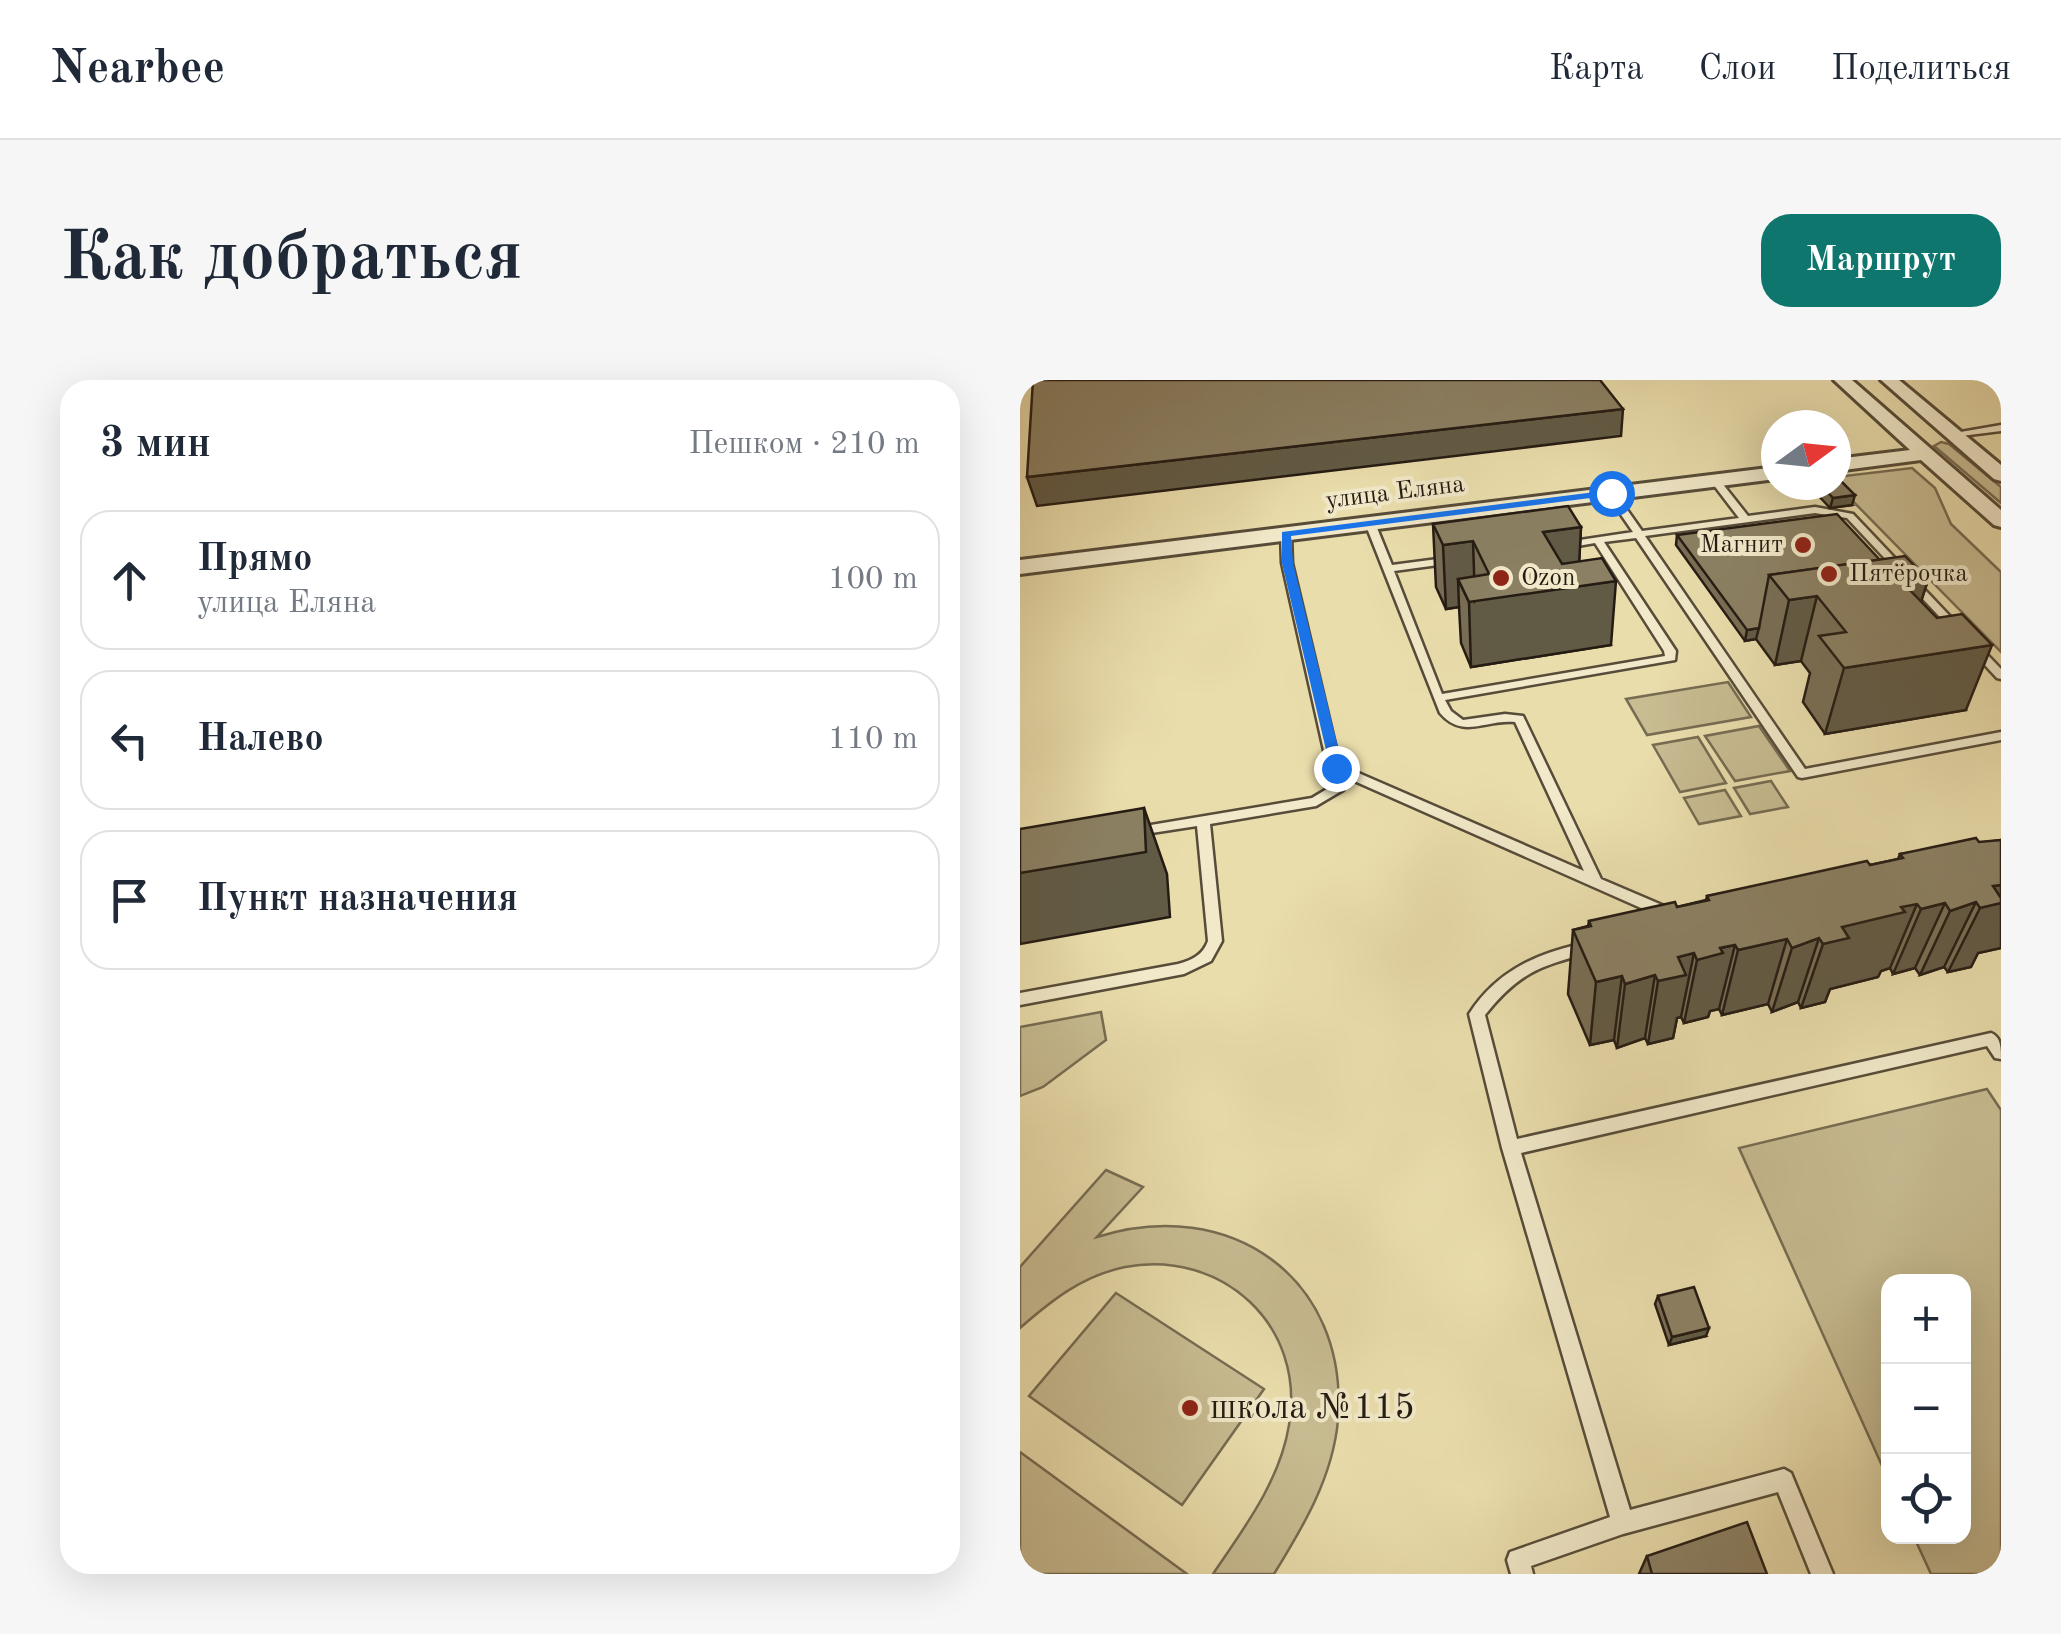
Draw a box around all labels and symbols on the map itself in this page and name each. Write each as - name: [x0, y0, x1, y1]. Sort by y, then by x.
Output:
- north arrow: [1761, 410, 1851, 500]
- route start: [1589, 471, 1635, 517]
- street label: улица Еляна: [1324, 472, 1466, 514]
- place label: Магнит: [1700, 533, 1783, 558]
- marker: Магнит: [1792, 534, 1814, 556]
- place label: Пятёрочка: [1849, 562, 1968, 587]
- marker: Пятёрочка: [1818, 563, 1840, 585]
- place label: Ozon: [1521, 566, 1575, 591]
- marker: Ozon: [1490, 567, 1512, 589]
- route end: [1314, 746, 1360, 792]
- place label: школа №115: [1210, 1391, 1415, 1426]
- marker: школа №115: [1179, 1397, 1201, 1419]

